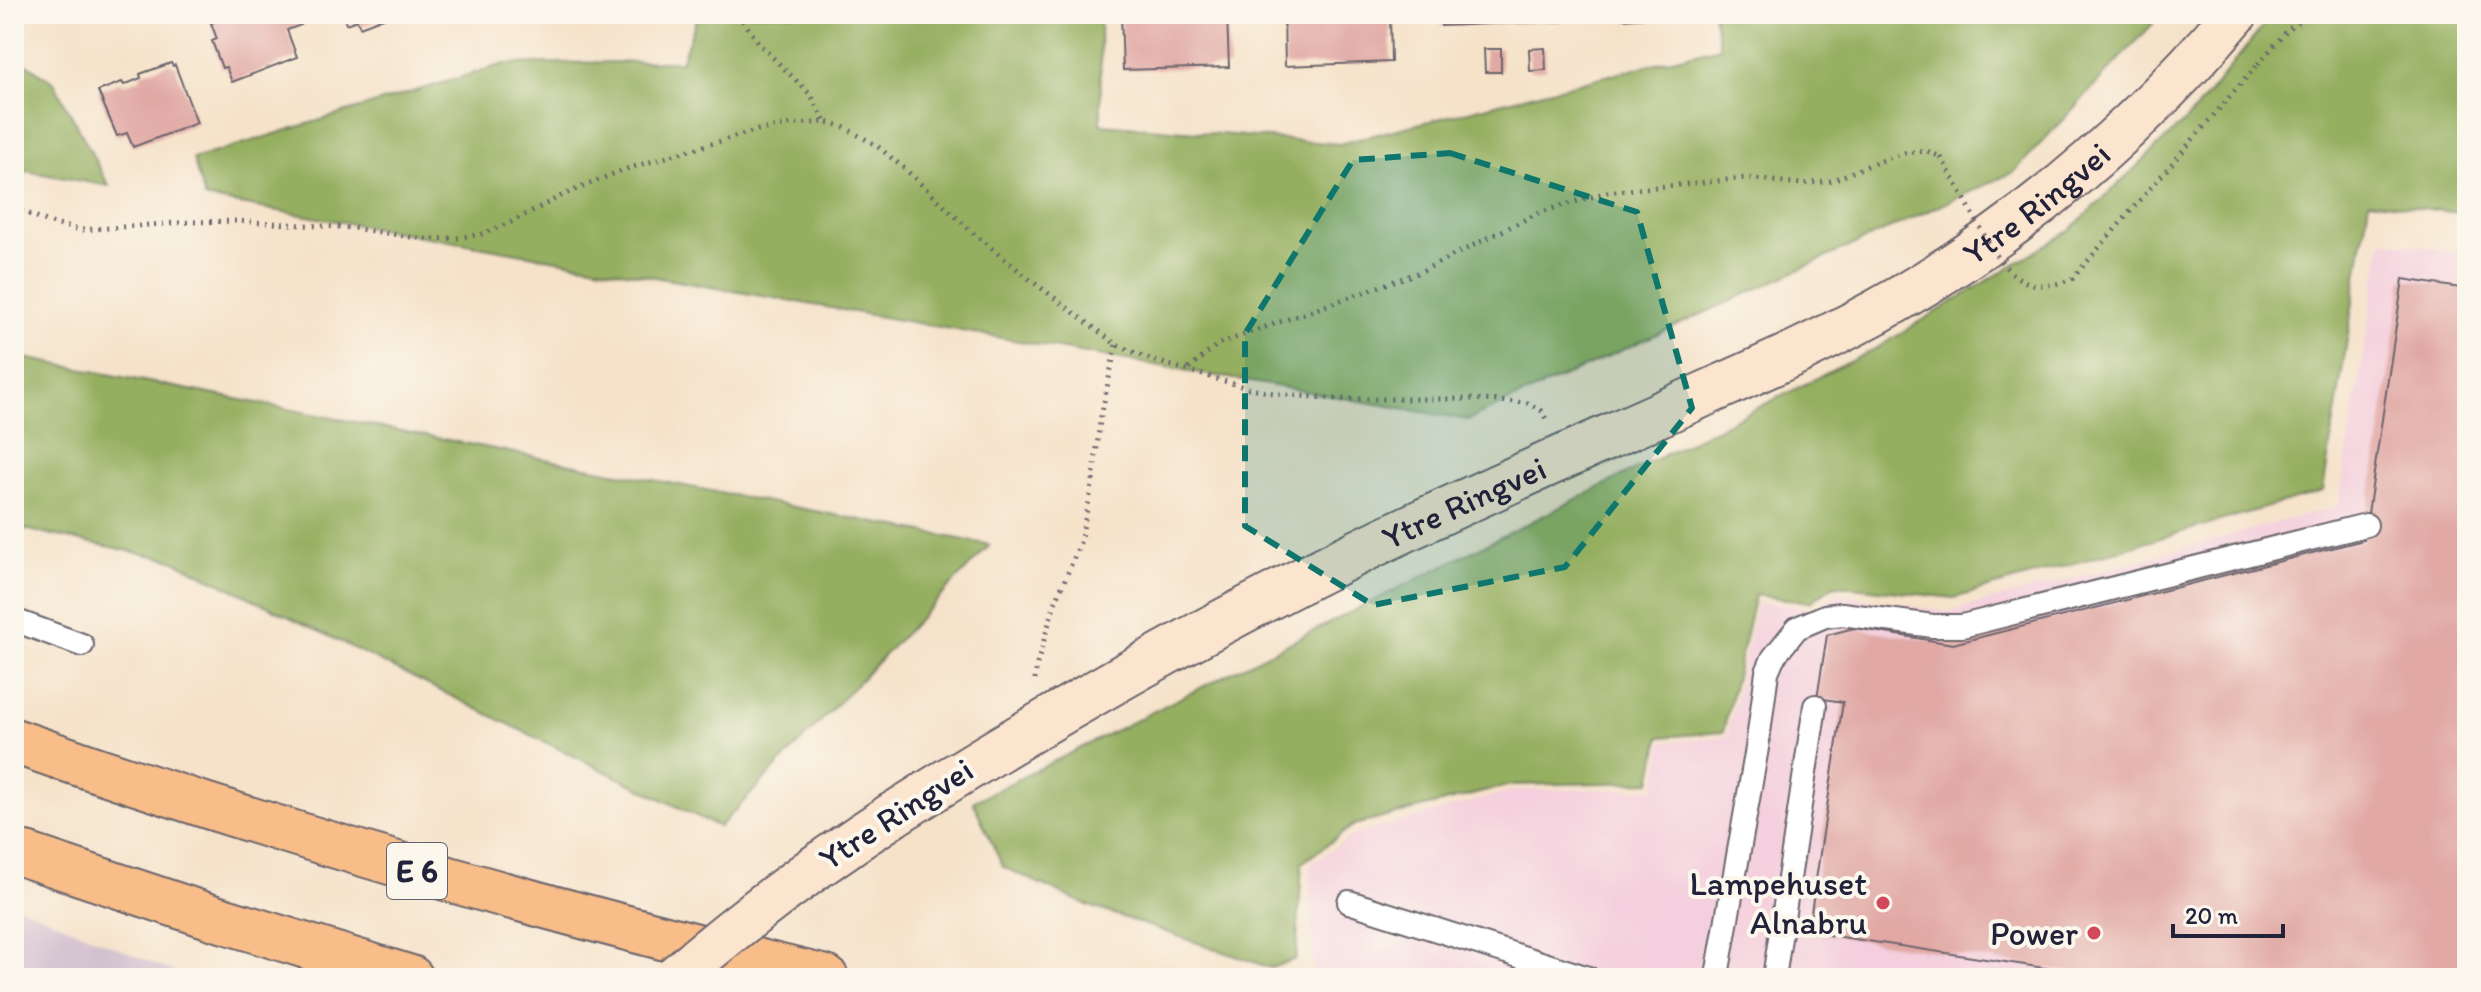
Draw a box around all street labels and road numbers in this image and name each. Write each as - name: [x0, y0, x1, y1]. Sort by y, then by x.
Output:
- street label: Ytre Ringvei: [1955, 133, 2118, 274]
- street label: Ytre Ringvei: [1375, 447, 1552, 558]
- street label: Ytre Ringvei: [811, 749, 981, 879]
- road number: E 6: [387, 843, 447, 899]

